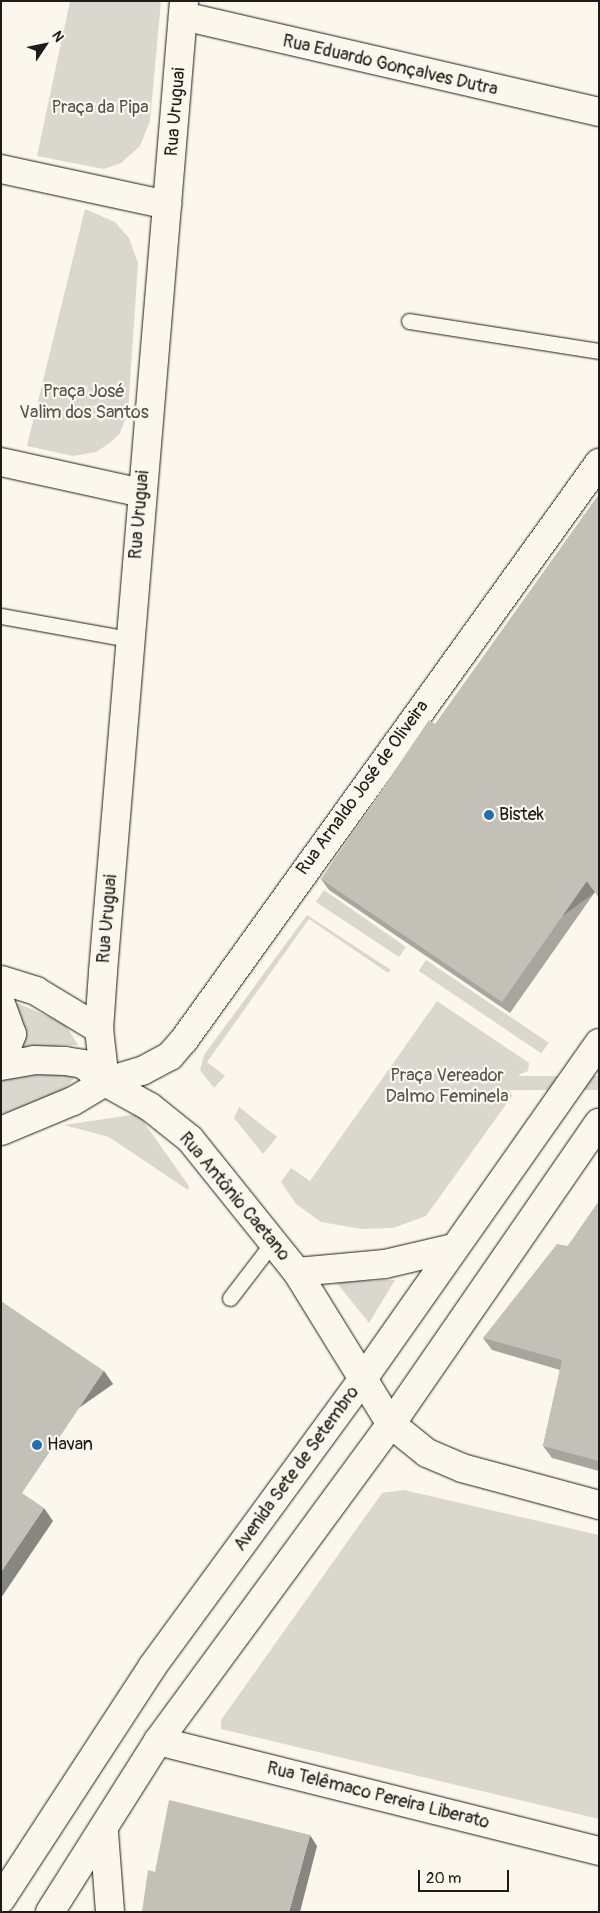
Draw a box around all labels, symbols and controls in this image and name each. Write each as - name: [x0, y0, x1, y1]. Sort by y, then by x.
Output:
- north arrow: [20, 20, 70, 70]
- text: N: [48, 28, 68, 45]
- street label: Rua Eduardo Gonçalves Dutra: [280, 31, 500, 101]
- street label: Rua Uruguai: [161, 67, 191, 157]
- park label: Praça da Pipa: [51, 97, 149, 119]
- park label: Praça José Valim dos Santos: [19, 382, 149, 424]
- street label: Rua Uruguai: [125, 470, 155, 560]
- street label: Rua Arnaldo José de Oliveira: [292, 696, 434, 880]
- place label: Bistek: [499, 804, 544, 826]
- marker: Bistek: [483, 809, 495, 821]
- street label: Rua Uruguai: [93, 874, 123, 964]
- park label: Praça Vereador Dalmo Feminela: [385, 1066, 509, 1108]
- street label: Rua Antônio Caetano: [174, 1128, 294, 1266]
- street label: Avenida Sete de Setembro: [230, 1382, 364, 1556]
- place label: Havan: [47, 1434, 93, 1456]
- marker: Havan: [31, 1439, 43, 1451]
- street label: Rua Telêmaco Pereira Liberato: [265, 1758, 491, 1834]
- scale bar: [420, 1860, 511, 1892]
- text: 20 m: [426, 1869, 461, 1888]

